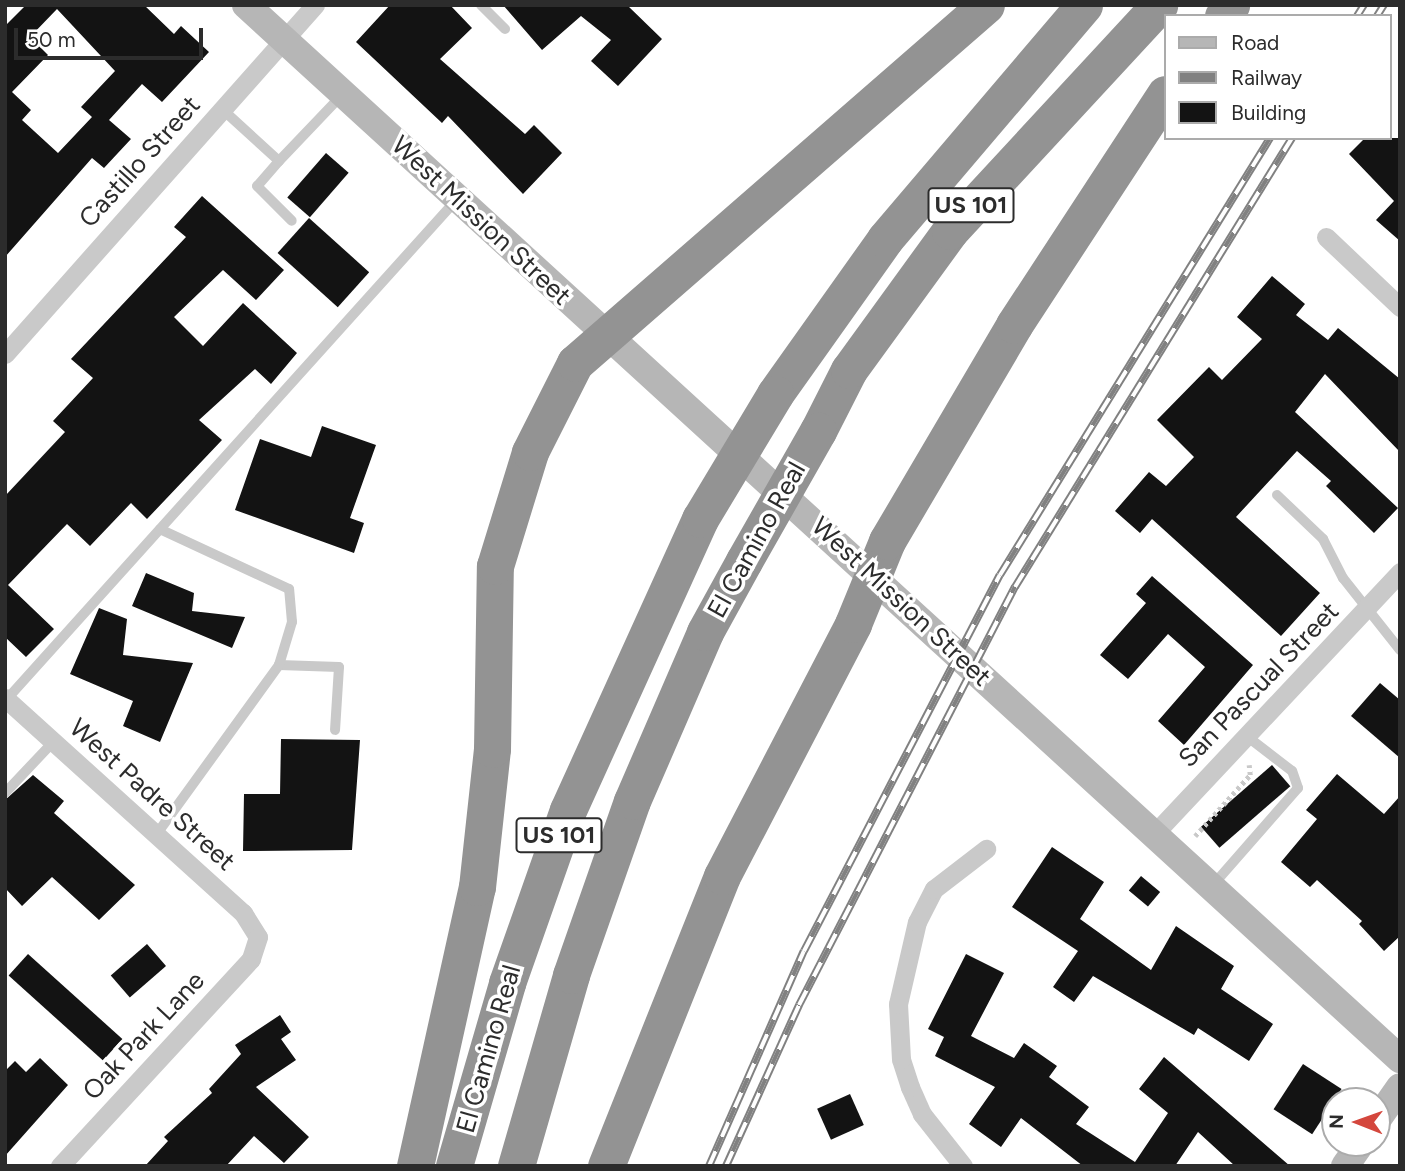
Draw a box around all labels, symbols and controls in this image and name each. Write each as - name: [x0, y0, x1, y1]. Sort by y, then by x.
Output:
- scale bar: [18, 14, 206, 58]
- legend: [1164, 14, 1391, 140]
- text: 50 m: [27, 27, 76, 52]
- text: Road: [1231, 30, 1279, 55]
- text: Railway: [1231, 65, 1302, 90]
- street label: Castillo Street: [73, 90, 207, 234]
- text: Building: [1231, 100, 1306, 125]
- street label: West Mission Street: [385, 130, 577, 312]
- road number: US 101: [927, 184, 1015, 226]
- street label: El Camino Real: [701, 457, 813, 623]
- street label: West Mission Street: [805, 511, 997, 693]
- street label: San Pascual Street: [1172, 596, 1346, 774]
- street label: West Padre Street: [63, 712, 241, 878]
- road number: US 101: [515, 814, 603, 856]
- street label: El Camino Real: [450, 961, 528, 1137]
- street label: Oak Park Lane: [77, 965, 211, 1107]
- north arrow: [1321, 1087, 1391, 1157]
- text: N: [1325, 1114, 1348, 1129]

